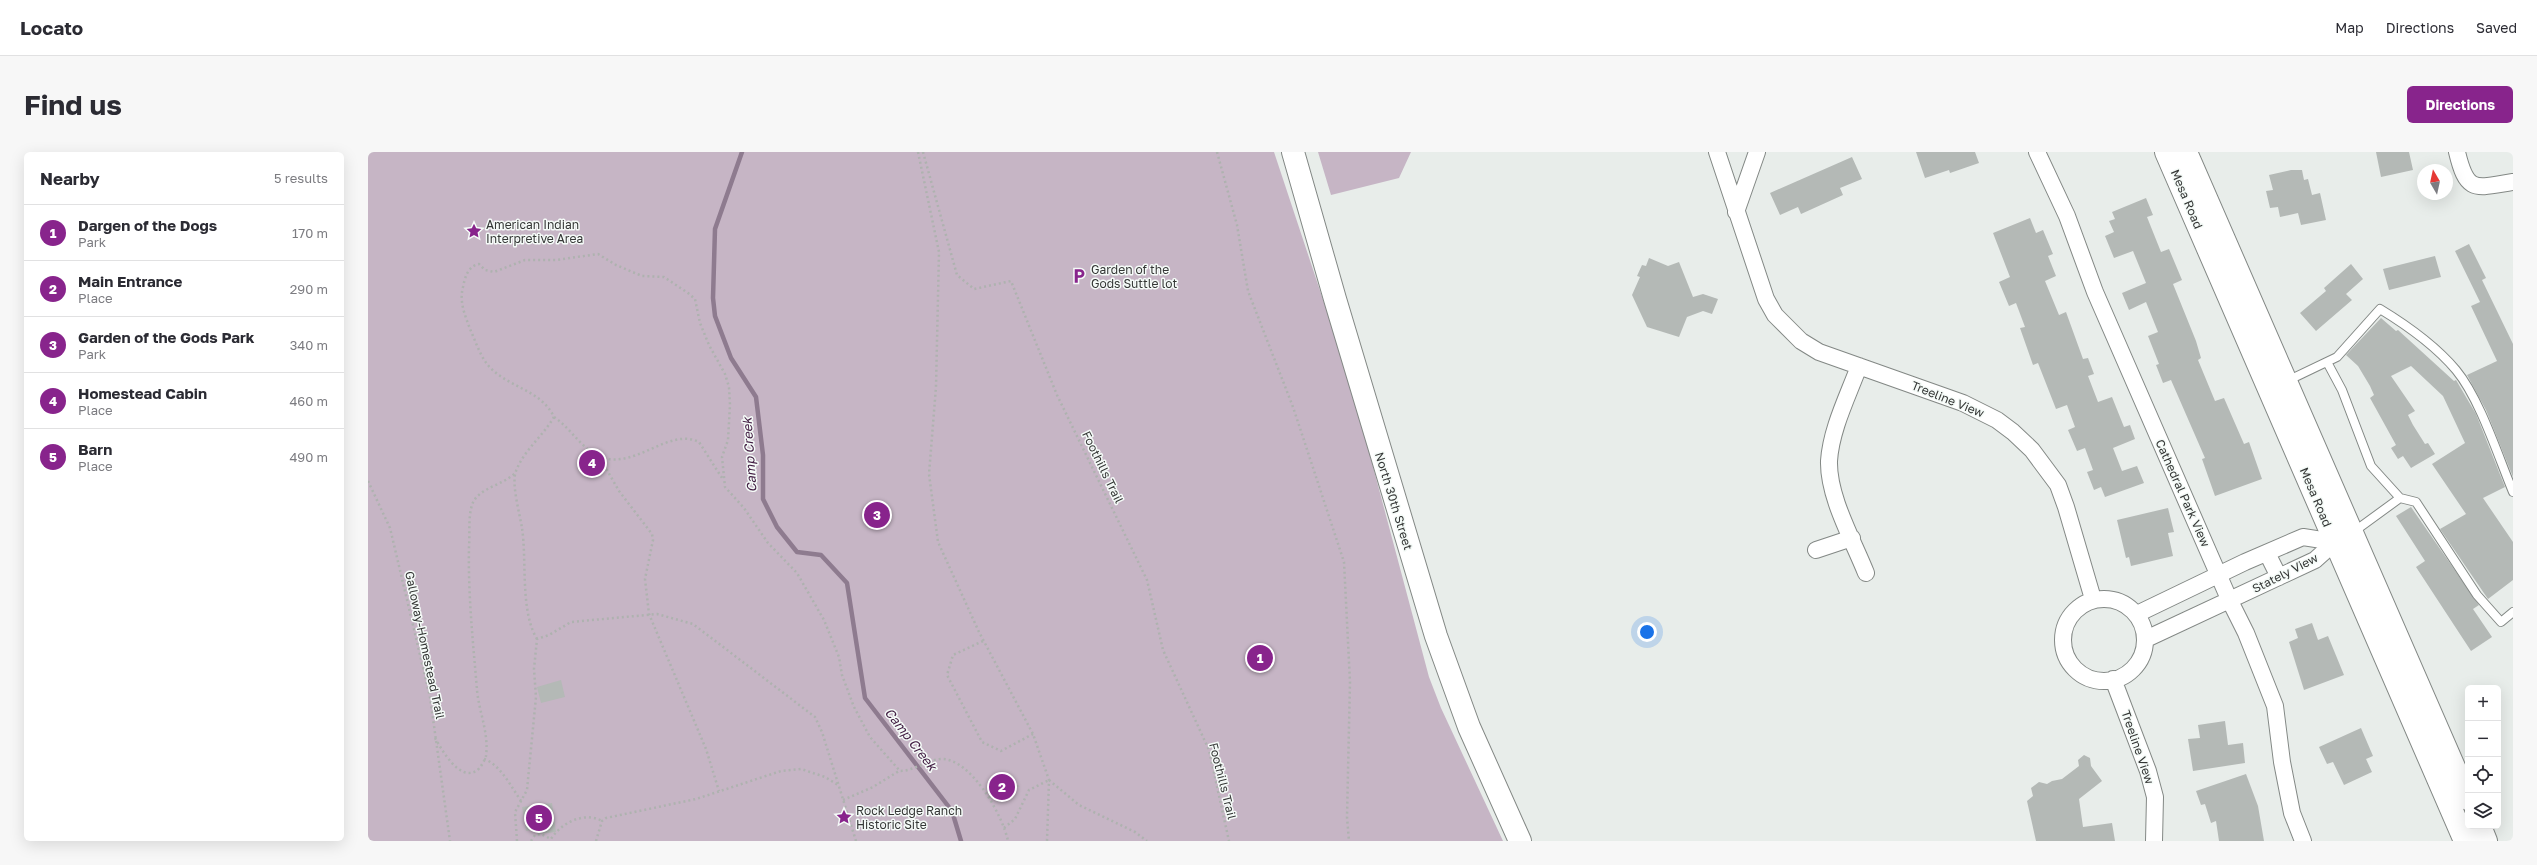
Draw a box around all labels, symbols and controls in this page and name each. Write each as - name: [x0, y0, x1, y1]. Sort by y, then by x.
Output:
- text: Locato: [20, 16, 83, 39]
- text: Map: [2335, 19, 2364, 36]
- text: Directions: [2386, 19, 2454, 36]
- text: Saved: [2476, 19, 2517, 36]
- button: Directions: [2407, 86, 2513, 123]
- text: Find us: [24, 88, 122, 121]
- north arrow: [2417, 164, 2453, 200]
- street label: Mesa Road: [2168, 167, 2206, 231]
- text: Nearby: [40, 168, 100, 189]
- text: 5 results: [274, 170, 328, 186]
- text: Dargen of the Dogs: [78, 216, 217, 234]
- place label: American Indian Interpretive Area: [486, 217, 583, 246]
- place icon: American Indian Interpretive Area: [465, 222, 483, 240]
- text: 1: [50, 225, 56, 241]
- text: 170 m: [292, 225, 328, 241]
- text: Park: [78, 234, 106, 250]
- place label: Garden of the Gods Suttle lot: [1091, 262, 1177, 291]
- parking icon: Garden of the Gods Suttle lot: [1070, 267, 1088, 285]
- text: Main Entrance: [78, 272, 182, 290]
- text: 2: [49, 281, 57, 297]
- text: 290 m: [290, 281, 328, 297]
- text: Place: [78, 290, 113, 306]
- text: Garden of the Gods Park: [78, 328, 255, 346]
- text: 3: [49, 337, 57, 353]
- text: 340 m: [290, 337, 328, 353]
- text: Park: [78, 346, 106, 362]
- street label: Treeline View: [1909, 378, 1987, 420]
- text: Homestead Cabin: [78, 384, 207, 402]
- text: 4: [49, 393, 57, 409]
- text: 460 m: [289, 393, 328, 409]
- text: Place: [78, 402, 113, 418]
- water label: Camp Creek: [738, 415, 760, 493]
- street label: Foothills Trail: [1079, 428, 1127, 506]
- street label: Cathedral Park View: [2152, 437, 2214, 549]
- text: Barn: [78, 440, 112, 458]
- pin: 4: [579, 448, 605, 478]
- text: 5: [49, 449, 57, 465]
- text: 490 m: [289, 449, 328, 465]
- street label: North 30th Street: [1372, 450, 1416, 552]
- text: Place: [78, 458, 113, 474]
- street label: Mesa Road: [2297, 465, 2335, 529]
- pin: 3: [864, 500, 890, 530]
- street label: Stately View: [2250, 550, 2321, 596]
- street label: Galloway-Homestead Trail: [402, 570, 448, 720]
- your location: [1637, 622, 1657, 642]
- pin: 1: [1247, 643, 1273, 673]
- map controls: [2465, 685, 2501, 829]
- button: +: [2465, 685, 2501, 721]
- water label: Camp Creek: [882, 704, 941, 775]
- street label: Treeline View: [2118, 708, 2158, 786]
- button: −: [2465, 721, 2501, 757]
- street label: Foothills Trail: [1206, 741, 1240, 821]
- button: locate: [2465, 757, 2501, 793]
- pin: 2: [989, 772, 1015, 802]
- button: layers: [2465, 793, 2501, 829]
- pin: 5: [526, 803, 552, 833]
- place label: Rock Ledge Ranch Historic Site: [856, 803, 962, 832]
- place icon: Rock Ledge Ranch Historic Site: [835, 808, 853, 826]

